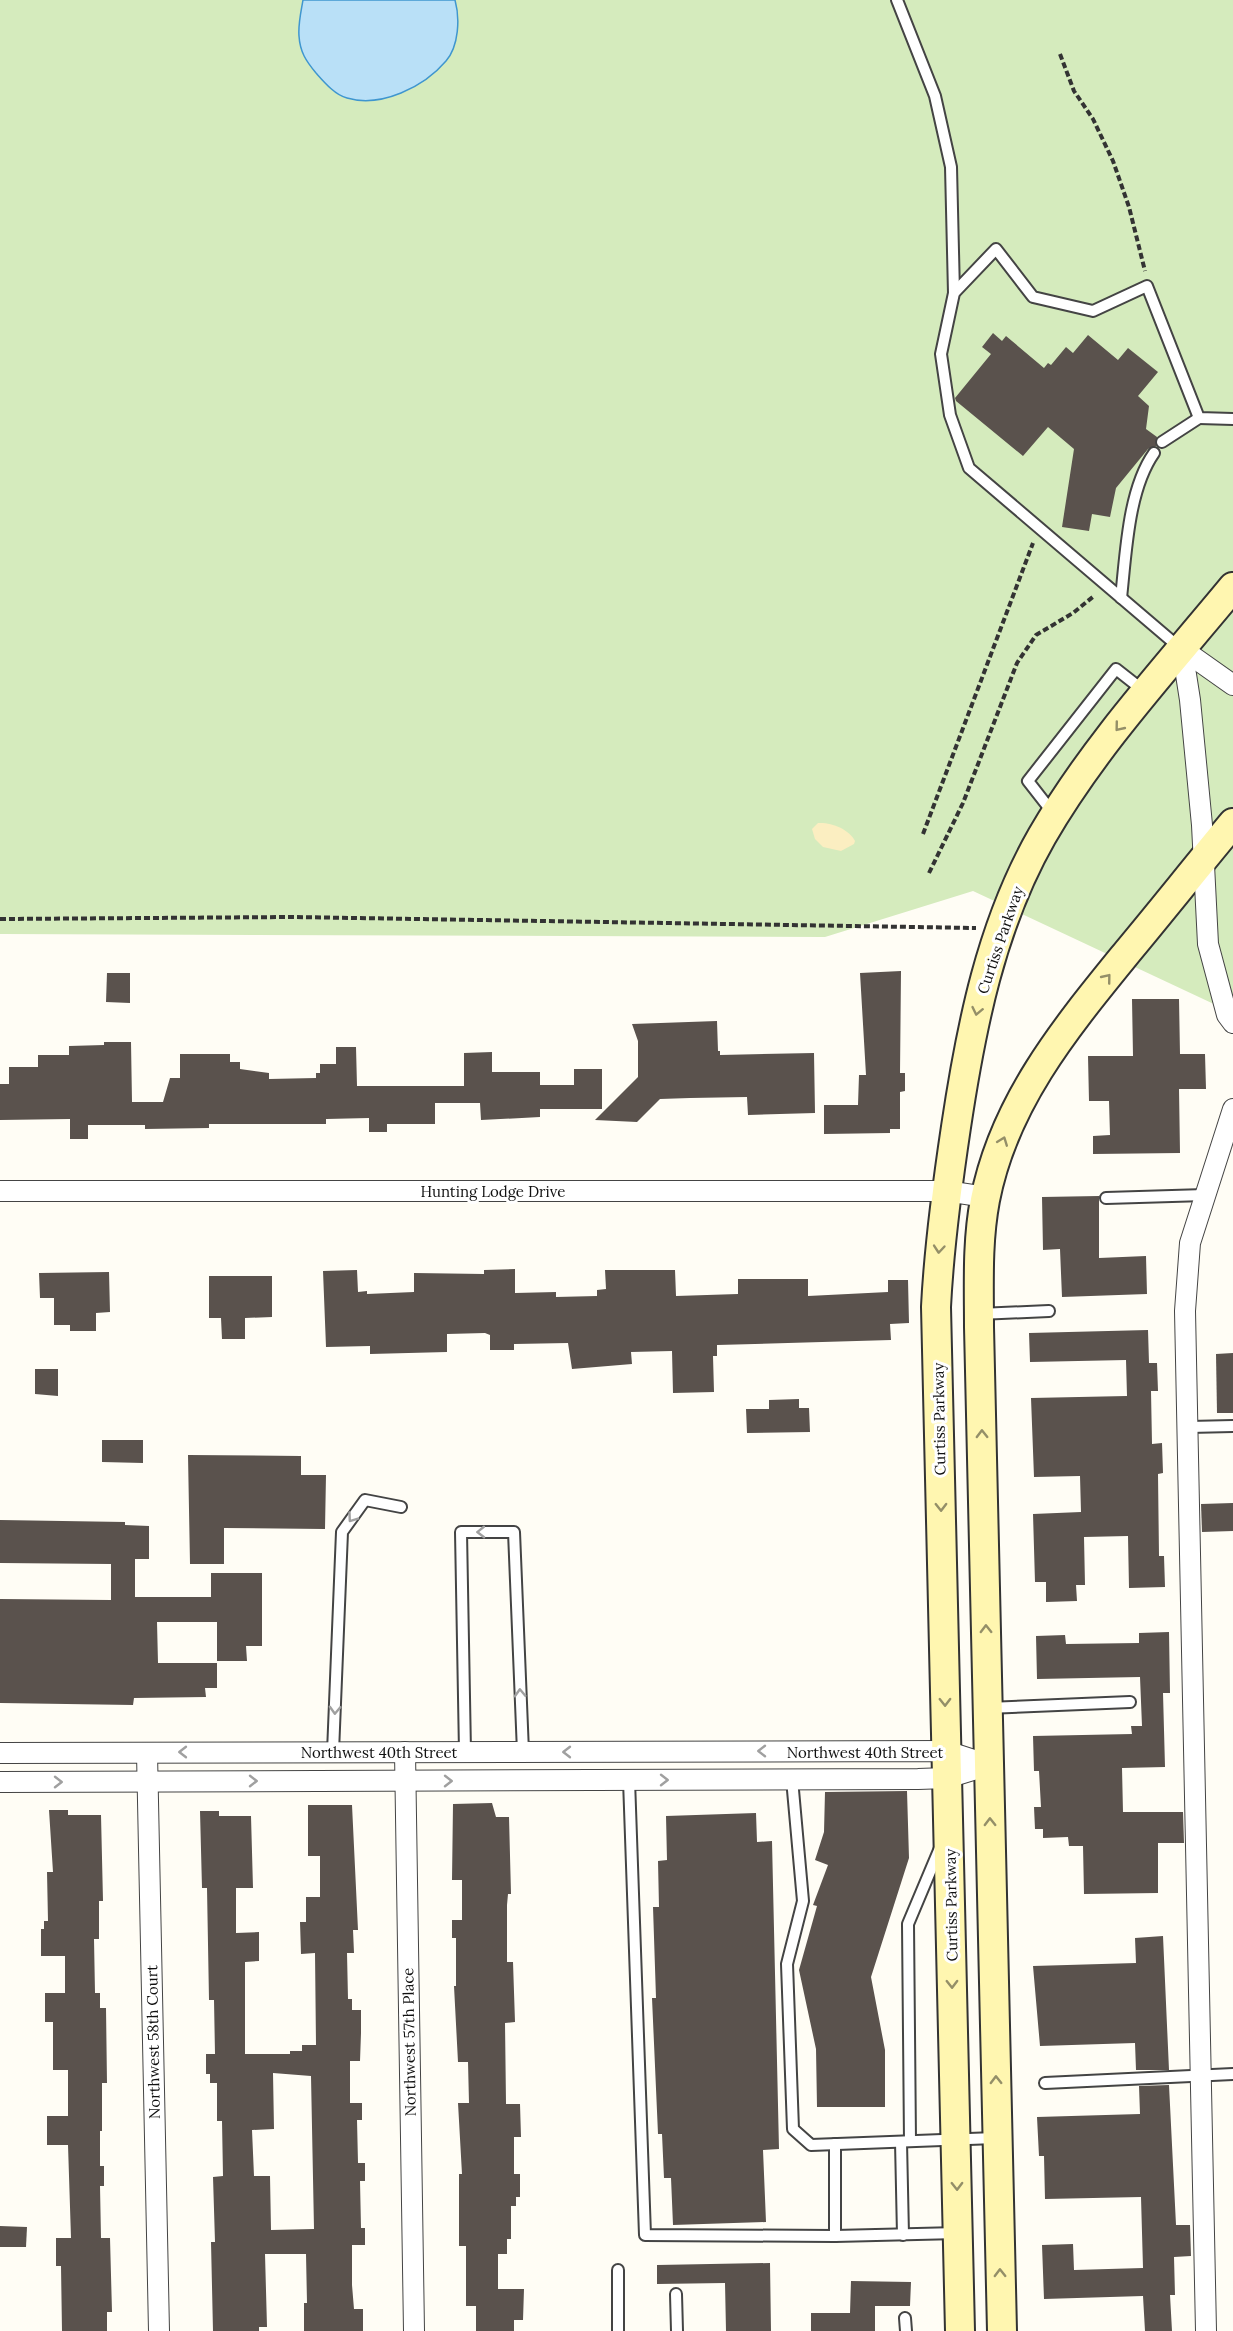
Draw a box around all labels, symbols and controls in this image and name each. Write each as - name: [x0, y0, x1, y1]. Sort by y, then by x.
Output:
- one-way arrow: [1115, 721, 1126, 732]
- street label: Curtiss Parkway: [973, 884, 1027, 996]
- one-way arrow: [1099, 974, 1110, 985]
- one-way arrow: [971, 1006, 984, 1016]
- one-way arrow: [996, 1137, 1008, 1148]
- street label: Hunting Lodge Drive: [421, 1182, 565, 1201]
- one-way arrow: [933, 1245, 946, 1254]
- street label: Curtiss Parkway: [929, 1363, 949, 1475]
- one-way arrow: [975, 1429, 988, 1438]
- one-way arrow: [934, 1503, 947, 1512]
- one-way arrow: [348, 1512, 359, 1523]
- one-way arrow: [476, 1526, 485, 1538]
- one-way arrow: [979, 1624, 992, 1633]
- one-way arrow: [514, 1689, 527, 1698]
- one-way arrow: [939, 1698, 952, 1707]
- one-way arrow: [328, 1705, 341, 1714]
- street label: Northwest 40th Street: [301, 1743, 458, 1762]
- street label: Northwest 40th Street: [787, 1743, 944, 1762]
- one-way arrow: [757, 1745, 766, 1757]
- one-way arrow: [178, 1746, 187, 1758]
- one-way arrow: [562, 1746, 571, 1758]
- one-way arrow: [660, 1774, 669, 1786]
- one-way arrow: [249, 1775, 258, 1787]
- one-way arrow: [444, 1775, 453, 1787]
- one-way arrow: [54, 1776, 63, 1788]
- one-way arrow: [984, 1818, 996, 1827]
- street label: Curtiss Parkway: [941, 1849, 961, 1961]
- street label: Northwest 58th Court: [142, 1965, 164, 2119]
- street label: Northwest 57th Place: [398, 1967, 420, 2117]
- one-way arrow: [946, 1979, 959, 1988]
- one-way arrow: [990, 2075, 1002, 2084]
- one-way arrow: [951, 2182, 963, 2191]
- one-way arrow: [994, 2268, 1007, 2277]

